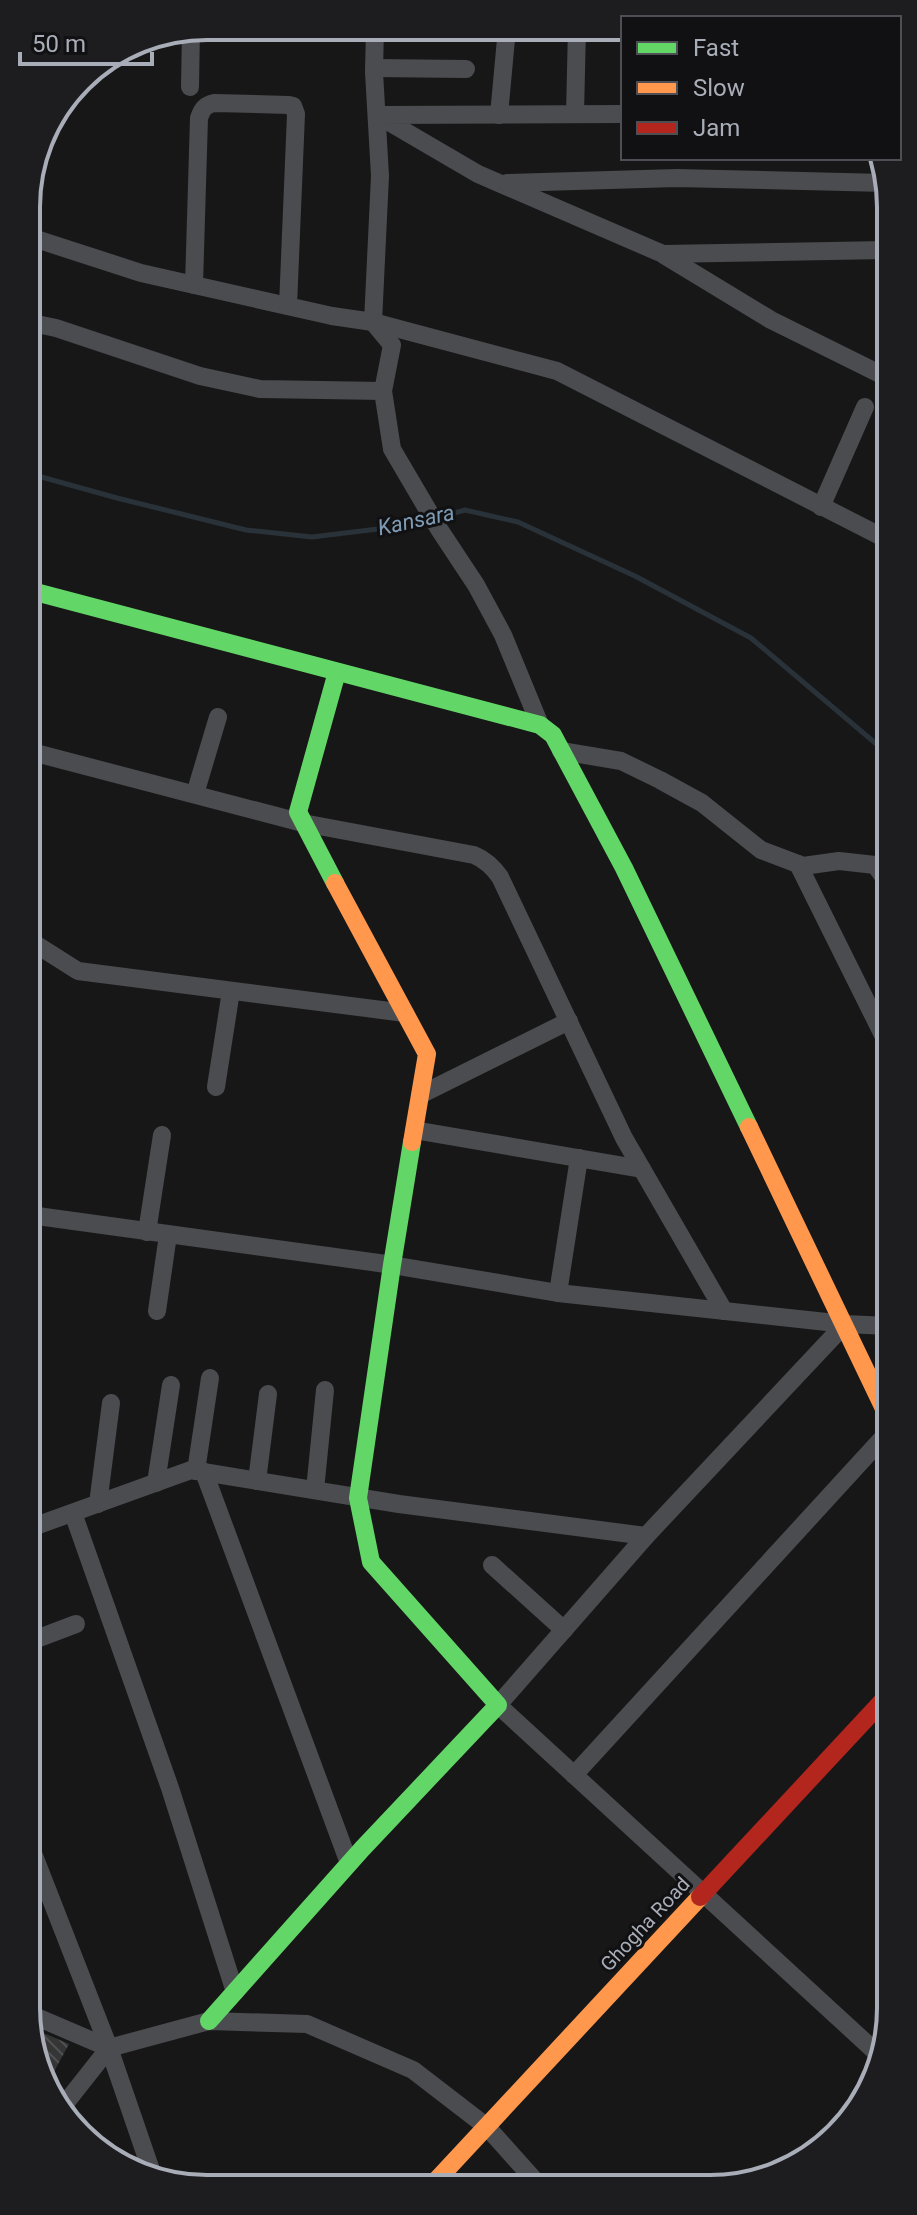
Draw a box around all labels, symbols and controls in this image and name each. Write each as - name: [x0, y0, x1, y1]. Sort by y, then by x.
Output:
- scale bar: [20, 16, 152, 66]
- legend: [621, 16, 901, 160]
- text: 50 m: [32, 30, 86, 58]
- text: Fast: [693, 34, 739, 62]
- text: Slow: [693, 74, 745, 102]
- text: Jam: [693, 114, 740, 142]
- water label: Kansara: [375, 500, 457, 540]
- street label: Ghogha Road: [595, 1872, 695, 1976]

